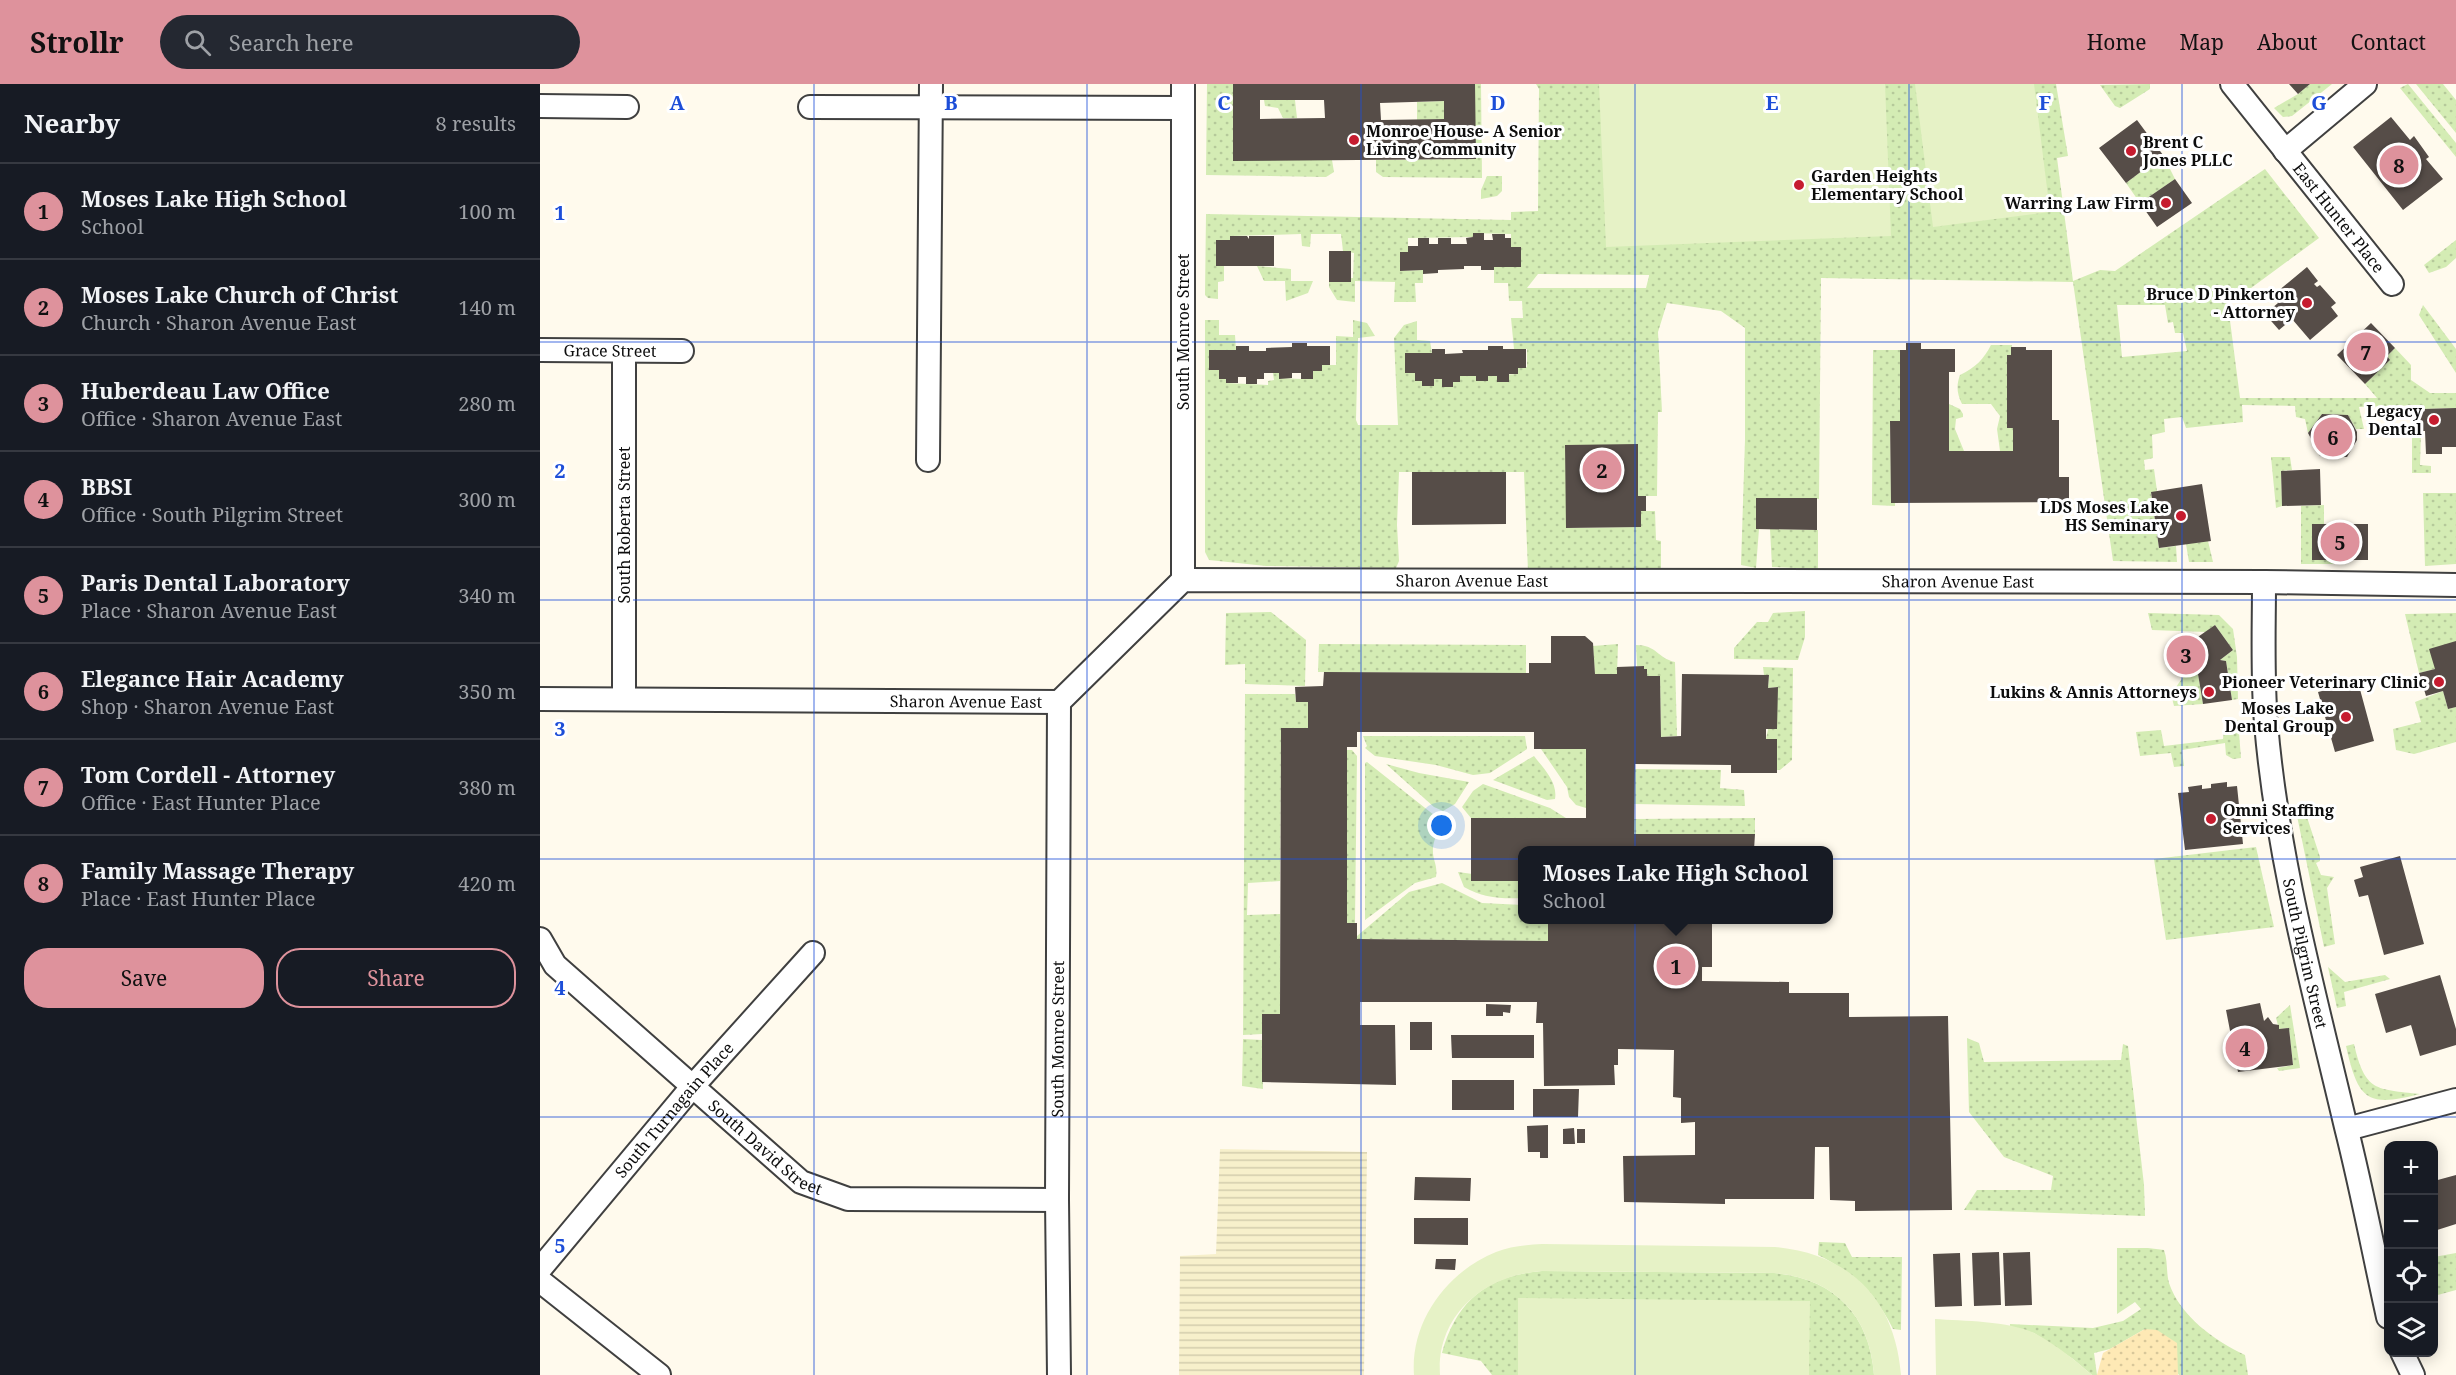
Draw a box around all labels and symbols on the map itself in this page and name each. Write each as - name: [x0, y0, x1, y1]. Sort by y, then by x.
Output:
- text: A: [669, 89, 685, 116]
- text: B: [944, 89, 958, 116]
- text: C: [1217, 89, 1231, 116]
- text: D: [1490, 89, 1506, 116]
- text: E: [1765, 89, 1779, 116]
- text: F: [2039, 89, 2051, 116]
- text: G: [2311, 89, 2327, 116]
- place label: Monroe House- A Senior Living Community: [1366, 120, 1563, 160]
- place label: Brent C Jones PLLC: [2142, 131, 2233, 171]
- marker: Monroe House- A Senior Living Community: [1347, 133, 1361, 147]
- pin: 8: [2380, 142, 2418, 188]
- marker: Brent C Jones PLLC: [2124, 144, 2138, 158]
- street label: East Hunter Place: [2288, 158, 2390, 277]
- place label: Garden Heights Elementary School: [1811, 165, 1964, 205]
- marker: Garden Heights Elementary School: [1792, 178, 1806, 192]
- place label: Warring Law Firm: [2005, 192, 2154, 214]
- marker: Warring Law Firm: [2159, 196, 2173, 210]
- text: 1: [554, 199, 566, 226]
- street label: South Monroe Street: [1172, 253, 1194, 410]
- place label: Bruce D Pinkerton - Attorney: [2146, 283, 2296, 323]
- marker: Bruce D Pinkerton - Attorney: [2300, 296, 2314, 310]
- pin: 7: [2346, 330, 2386, 374]
- street label: Grace Street: [563, 339, 657, 362]
- place label: Legacy Dental: [2366, 400, 2423, 440]
- marker: Legacy Dental: [2427, 413, 2441, 427]
- pin: 6: [2314, 414, 2352, 460]
- street label: South Roberta Street: [613, 446, 635, 604]
- pin: 2: [1582, 448, 1622, 492]
- text: 2: [554, 457, 566, 484]
- place label: LDS Moses Lake HS Seminary: [2040, 496, 2170, 536]
- marker: LDS Moses Lake HS Seminary: [2174, 509, 2188, 523]
- pin: 5: [2320, 520, 2360, 564]
- street label: Sharon Avenue East: [1396, 569, 1549, 592]
- street label: Sharon Avenue East: [1882, 570, 2035, 593]
- pin: 3: [2166, 632, 2206, 678]
- place label: Pioneer Veterinary Clinic: [2222, 671, 2427, 693]
- marker: Pioneer Veterinary Clinic: [2432, 675, 2446, 689]
- place label: Lukins & Annis Attorneys: [1990, 681, 2197, 703]
- marker: Lukins & Annis Attorneys: [2202, 685, 2216, 699]
- street label: Sharon Avenue East: [890, 690, 1043, 713]
- place label: Moses Lake Dental Group: [2225, 697, 2334, 737]
- marker: Moses Lake Dental Group: [2339, 710, 2353, 724]
- text: 3: [554, 715, 566, 742]
- place label: Omni Staffing Services: [2223, 799, 2334, 839]
- your location: [1427, 811, 1456, 840]
- marker: Omni Staffing Services: [2204, 812, 2218, 826]
- street label: South Pilgrim Street: [2278, 877, 2333, 1031]
- pin: 1: [1656, 944, 1696, 988]
- street label: South Monroe Street: [1046, 960, 1069, 1117]
- text: 4: [554, 974, 566, 1001]
- pin: 4: [2226, 1026, 2264, 1070]
- street label: South Turnagain Place: [610, 1037, 738, 1183]
- street label: South David Street: [704, 1094, 826, 1200]
- text: 5: [554, 1232, 566, 1259]

